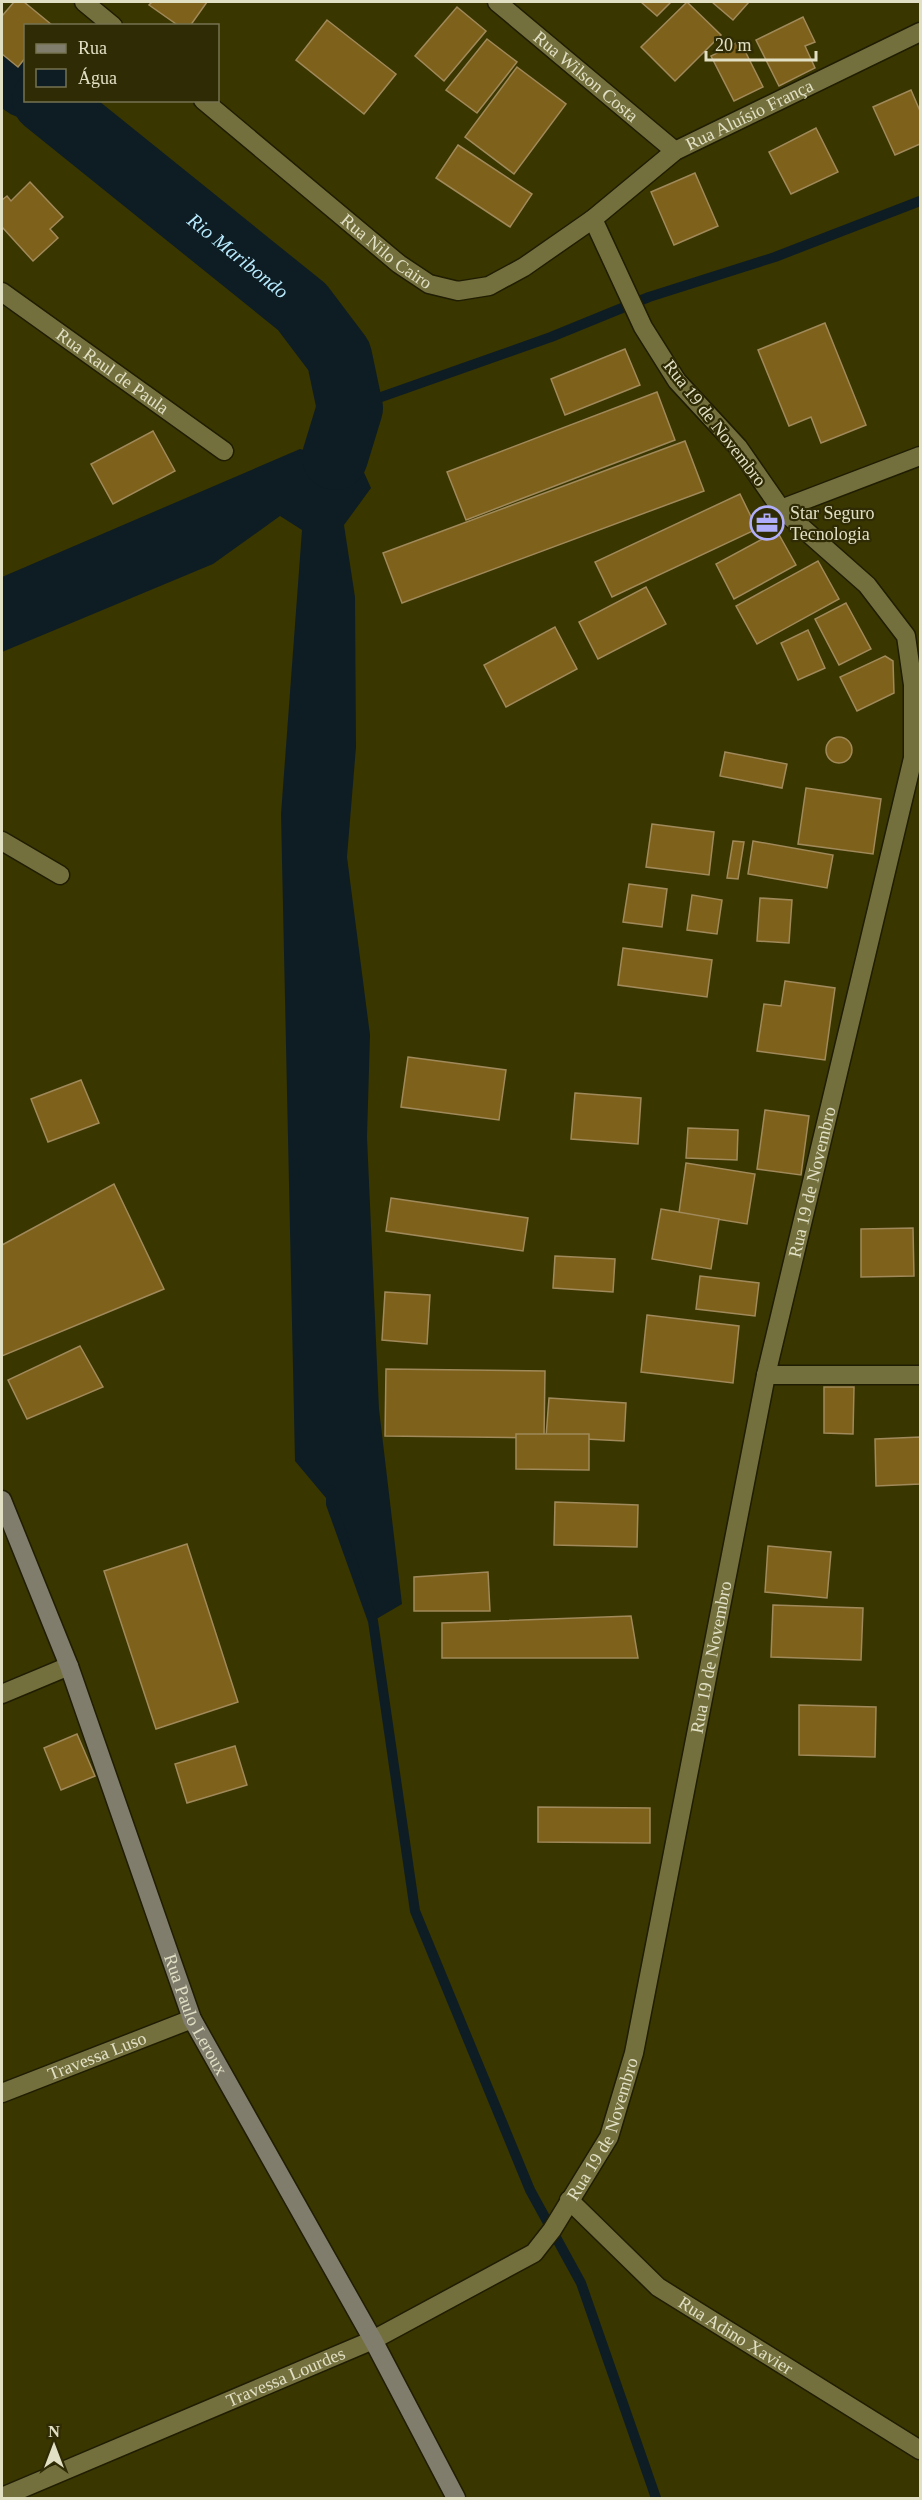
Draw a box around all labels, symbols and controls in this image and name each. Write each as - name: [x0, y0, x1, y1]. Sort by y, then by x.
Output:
- legend: [24, 24, 219, 102]
- scale bar: [706, 24, 816, 62]
- street label: Rua Wilson Costa: [530, 27, 642, 126]
- text: 20 m: [715, 35, 752, 55]
- text: Rua: [78, 38, 107, 58]
- text: Água: [78, 67, 117, 88]
- street label: Rua Aluísio França: [682, 75, 816, 154]
- water label: Rio Maribondo: [183, 208, 293, 303]
- street label: Rua Nilo Cairo: [337, 210, 436, 293]
- street label: Rua Raul de Paula: [52, 324, 173, 418]
- street label: Rua 19 de Novembro: [660, 356, 770, 490]
- place label: Star Seguro Tecnologia: [790, 503, 875, 544]
- office icon: Star Seguro Tecnologia: [749, 505, 785, 541]
- street label: Rua 19 de Novembro: [784, 1104, 840, 1259]
- street label: Rua 19 de Novembro: [686, 1579, 736, 1735]
- street label: Rua Paulo Leroux: [160, 1951, 232, 2079]
- street label: Travessa Luso: [45, 2028, 149, 2084]
- street label: Rua 19 de Novembro: [563, 2055, 642, 2204]
- street label: Rua Adino Xavier: [675, 2292, 797, 2378]
- street label: Travessa Lourdes: [223, 2343, 348, 2411]
- north arrow: [24, 2416, 84, 2476]
- text: N: [48, 2423, 60, 2440]

